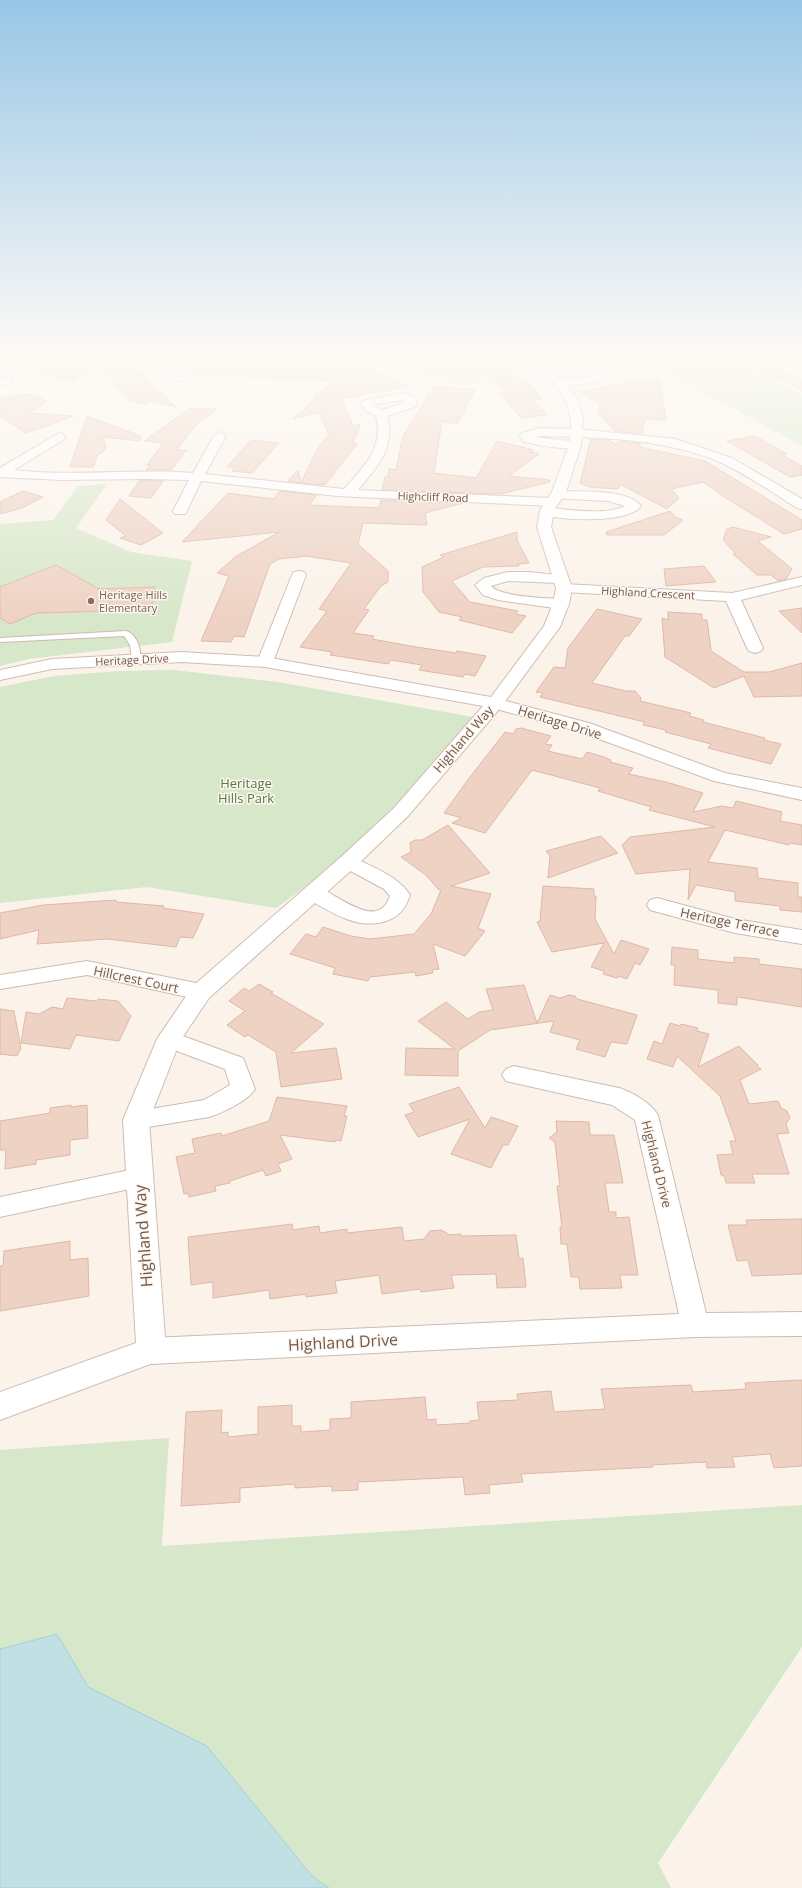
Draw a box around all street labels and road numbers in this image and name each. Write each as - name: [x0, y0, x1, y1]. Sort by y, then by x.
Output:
- street label: Highcliff Road: [397, 488, 469, 505]
- street label: Highland Crescent: [601, 583, 695, 602]
- street label: Heritage Drive: [95, 650, 169, 669]
- street label: Highland Way: [429, 701, 497, 776]
- street label: Heritage Drive: [516, 701, 604, 743]
- street label: Heritage Terrace: [679, 903, 781, 941]
- street label: Hillcrest Court: [92, 961, 180, 997]
- street label: Highland Drive: [637, 1118, 677, 1210]
- street label: Highland Way: [128, 1183, 158, 1288]
- street label: Highland Drive: [287, 1328, 399, 1356]

